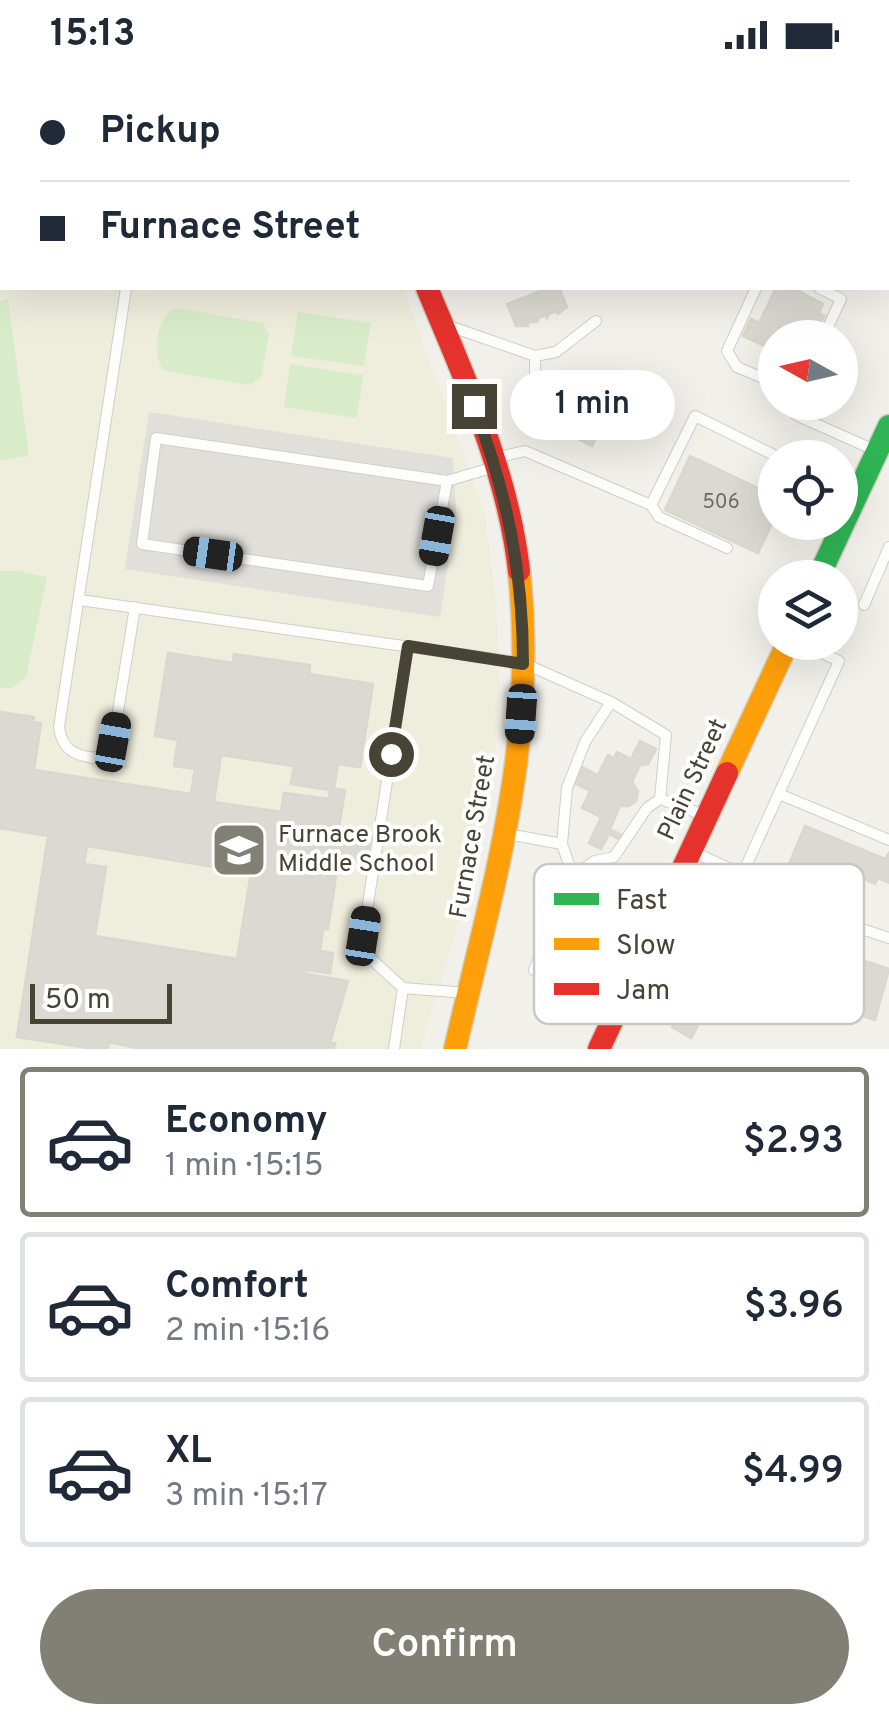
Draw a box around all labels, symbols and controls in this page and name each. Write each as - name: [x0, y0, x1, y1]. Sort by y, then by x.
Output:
- text: 15:13: [50, 11, 136, 60]
- text: Pickup: [100, 108, 221, 157]
- text: Furnace Street: [100, 204, 360, 253]
- north arrow: [758, 320, 858, 420]
- map controls: [758, 320, 858, 660]
- callout: 1 min: [509, 371, 674, 441]
- route end: [452, 384, 497, 429]
- text: 1 min: [555, 385, 630, 425]
- button: locate: [758, 440, 858, 540]
- house number: 506: [702, 490, 740, 516]
- car: [417, 504, 457, 568]
- car: [181, 535, 245, 573]
- button: layers: [758, 560, 858, 660]
- car: [504, 683, 538, 745]
- car: [93, 710, 133, 774]
- street label: Plain Street: [652, 714, 736, 846]
- route start: [369, 732, 414, 777]
- street label: Furnace Street: [444, 753, 504, 921]
- school or university icon: Furnace Brook Middle School: [209, 820, 269, 880]
- place label: Furnace Brook Middle School: [278, 820, 442, 881]
- legend: [534, 864, 864, 1024]
- text: Fast: [616, 884, 668, 920]
- car: [343, 904, 383, 968]
- text: Slow: [616, 929, 675, 965]
- text: Jam: [616, 974, 670, 1010]
- scale bar: [30, 979, 172, 1024]
- text: 50 m: [45, 983, 111, 1019]
- icon: car: [45, 1097, 135, 1187]
- text: Economy: [165, 1098, 327, 1147]
- text: $2.93: [743, 1118, 844, 1167]
- text: 1 min · 15:15: [165, 1147, 324, 1187]
- icon: car: [45, 1262, 135, 1352]
- text: Comfort: [165, 1263, 309, 1312]
- text: $3.96: [744, 1283, 844, 1332]
- text: 2 min · 15:16: [165, 1312, 330, 1352]
- icon: car: [45, 1427, 135, 1517]
- text: XL: [165, 1428, 212, 1477]
- text: $4.99: [742, 1448, 844, 1497]
- text: 3 min · 15:17: [165, 1477, 328, 1517]
- button: Confirm: [40, 1589, 849, 1704]

